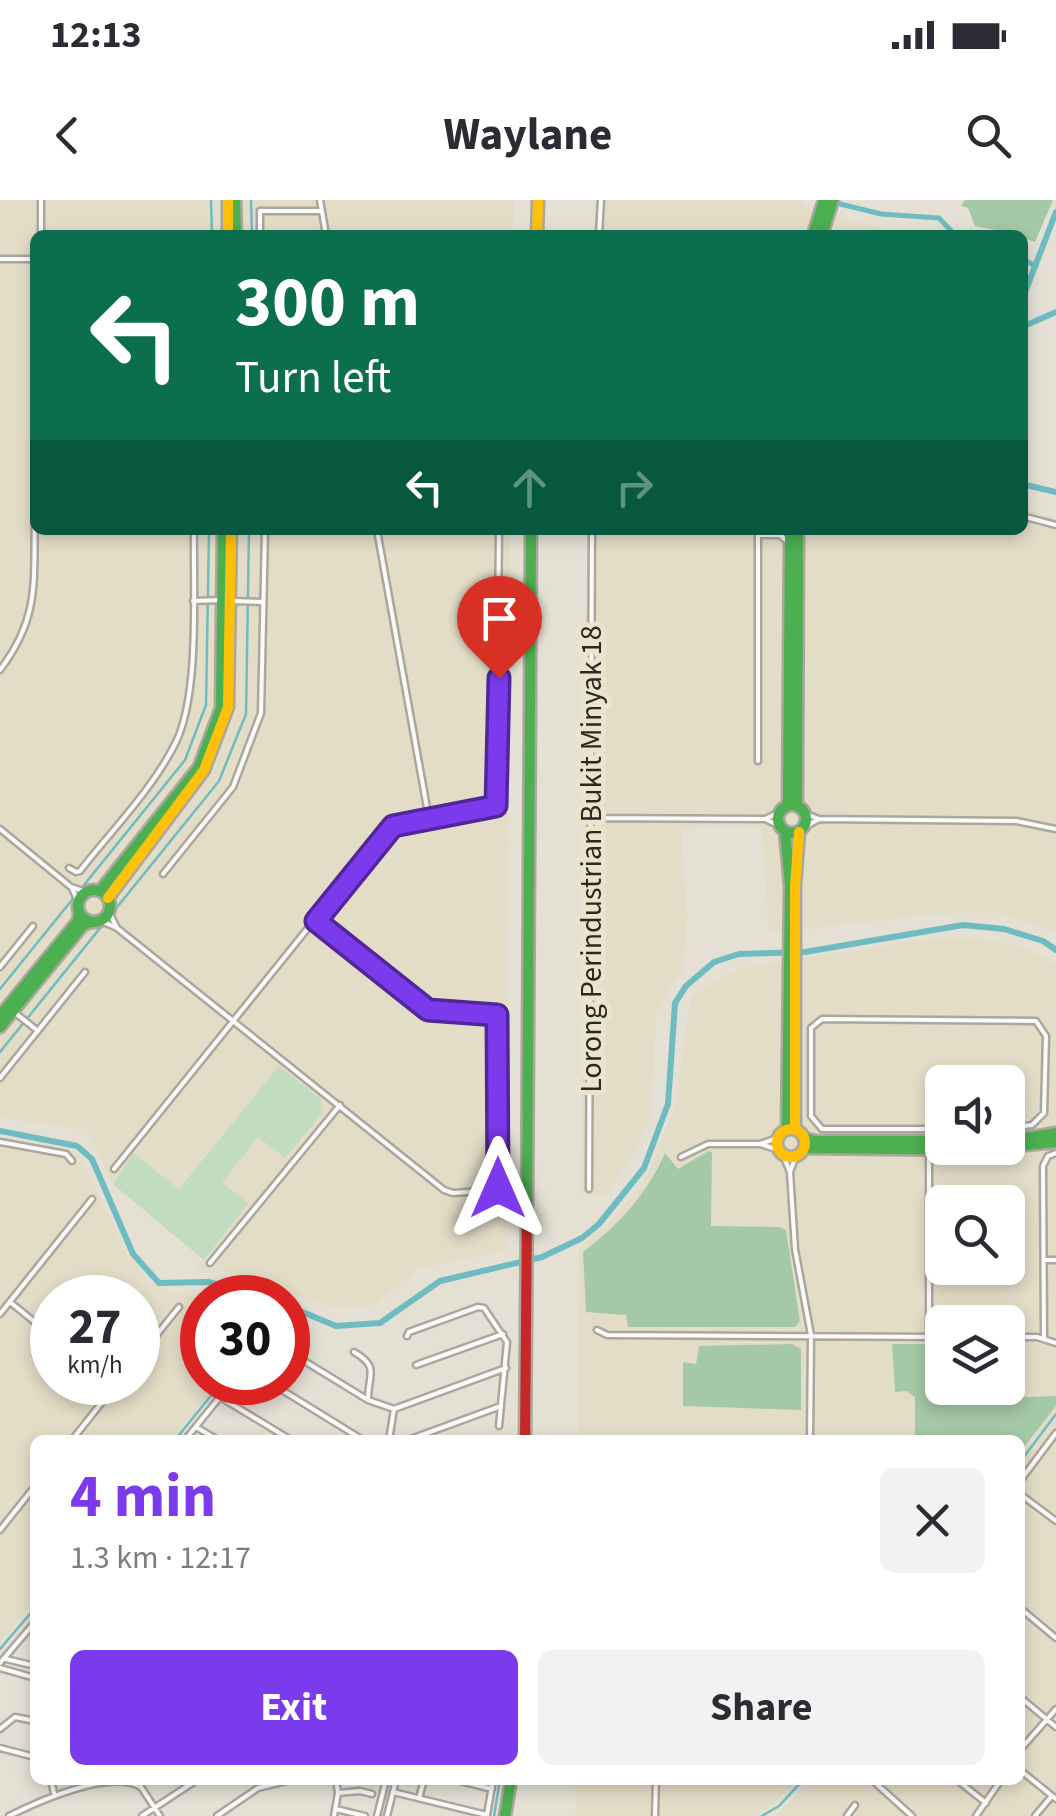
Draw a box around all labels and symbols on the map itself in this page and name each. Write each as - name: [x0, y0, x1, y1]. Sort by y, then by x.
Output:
- pin: [457, 576, 542, 679]
- street label: Lorong Perindustrian Bukit Minyak 18: [570, 625, 613, 1093]
- position arrow: [446, 1136, 550, 1240]
- speed limit sign: 30: [180, 1275, 310, 1405]

